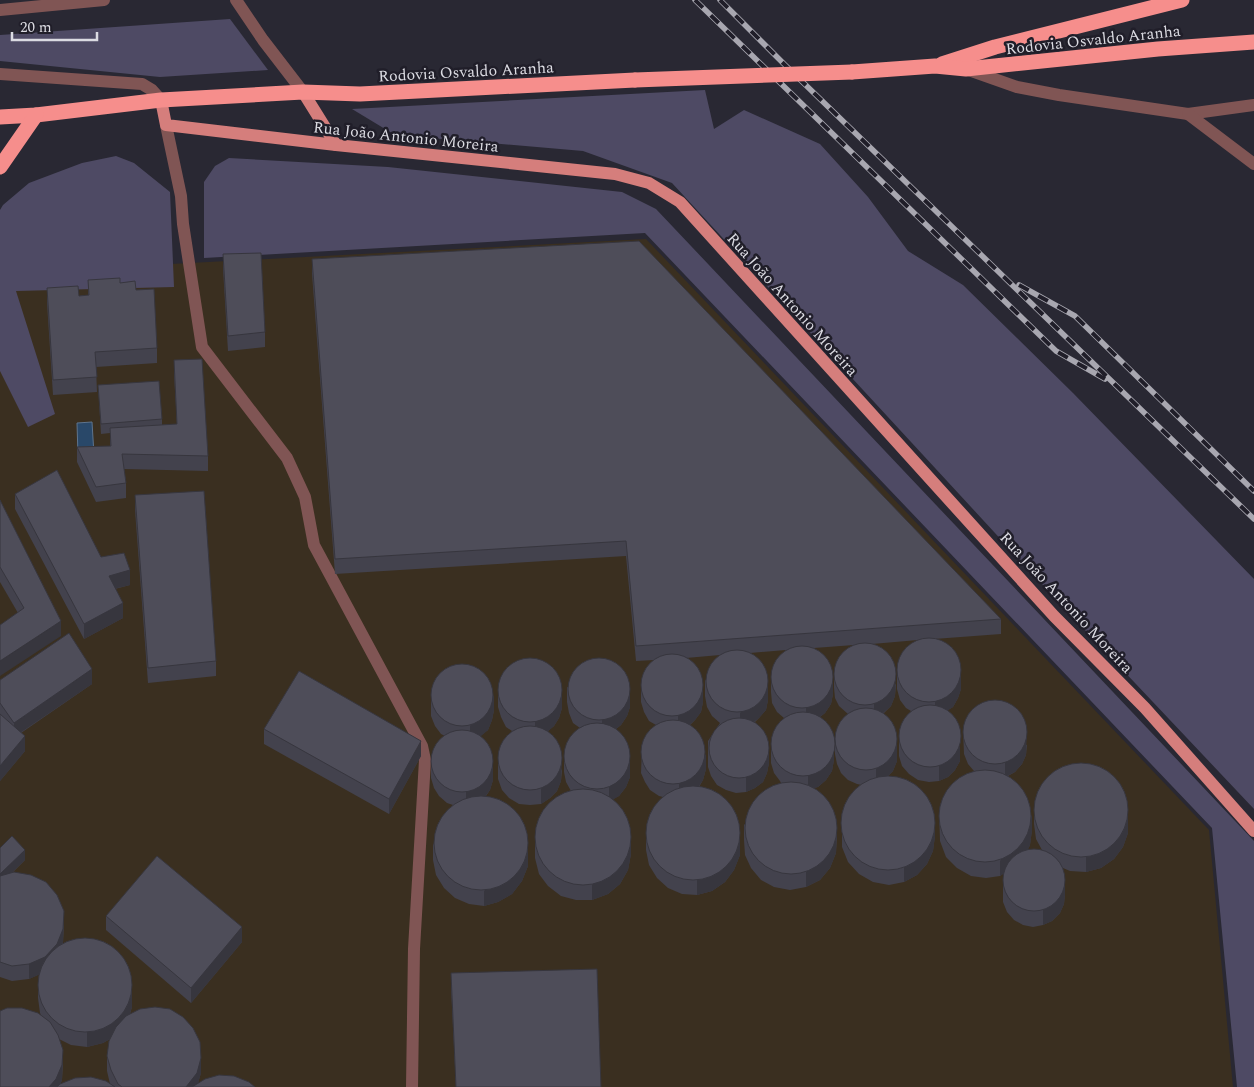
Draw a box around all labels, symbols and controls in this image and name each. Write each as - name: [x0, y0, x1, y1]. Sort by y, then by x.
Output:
- scale bar: [12, 10, 98, 42]
- text: 20 m: [20, 16, 52, 39]
- street label: Rodovia Osvaldo Aranha: [1005, 19, 1182, 61]
- street label: Rodovia Osvaldo Aranha: [378, 55, 555, 89]
- street label: Rua João Antonio Moreira: [312, 115, 500, 159]
- street label: Rua João Antonio Moreira: [721, 227, 864, 382]
- street label: Rua João Antonio Moreira: [994, 526, 1139, 679]

